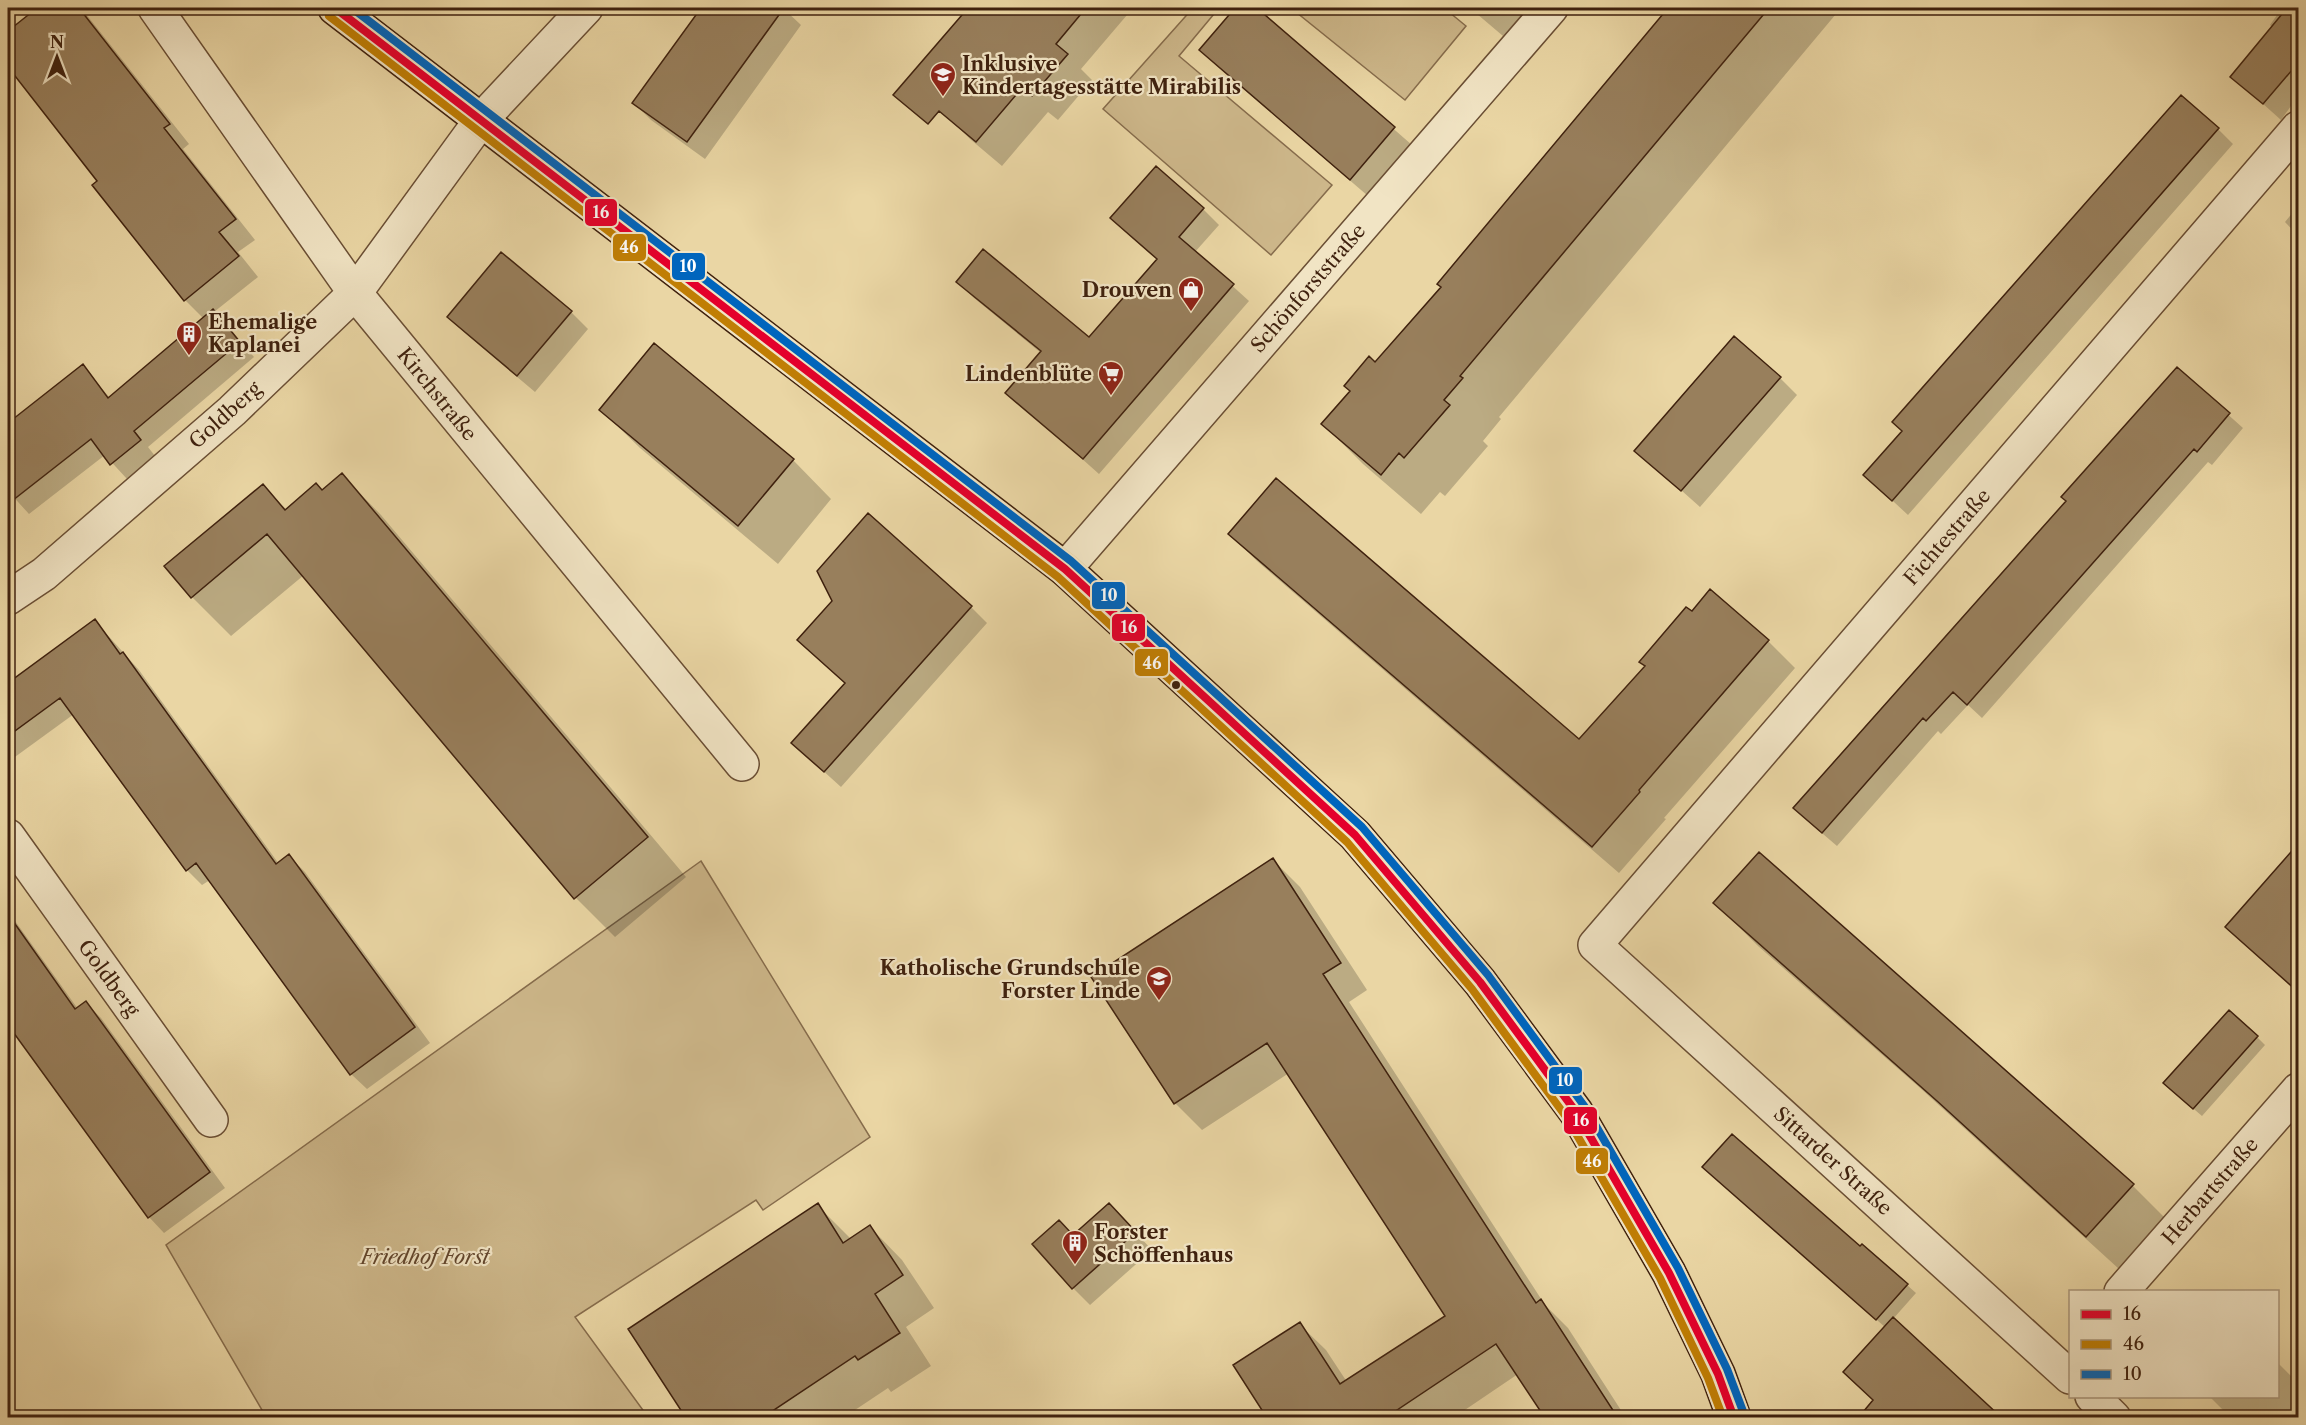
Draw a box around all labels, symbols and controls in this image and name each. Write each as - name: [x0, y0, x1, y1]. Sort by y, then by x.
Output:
- north arrow: [27, 27, 87, 87]
- text: N: [50, 32, 64, 52]
- place label: Inklusive Kindertagesstätte Mirabilis: [962, 52, 1241, 99]
- school or university icon: Inklusive Kindertagesstätte Mirabilis: [928, 60, 958, 98]
- line badge: 16: [584, 198, 618, 227]
- text: 16: [593, 202, 610, 222]
- street label: Schönforststraße: [1246, 219, 1370, 357]
- line badge: 46: [612, 233, 647, 262]
- text: 46: [619, 237, 639, 257]
- line badge: 10: [671, 252, 706, 281]
- text: 10: [679, 256, 697, 276]
- shop icon: Drouven: [1176, 275, 1206, 313]
- place label: Drouven: [1082, 278, 1172, 302]
- place label: Ehemalige Kaplanei: [208, 310, 317, 357]
- building icon: Ehemalige Kaplanei: [174, 319, 204, 357]
- street label: Kirchstraße: [392, 343, 482, 445]
- supermarket icon: Lindenblüte: [1096, 359, 1126, 397]
- place label: Lindenblüte: [965, 362, 1092, 386]
- street label: Goldberg: [184, 376, 266, 454]
- street label: Fichtestraße: [1899, 484, 1995, 590]
- line badge: 10: [1091, 581, 1126, 610]
- text: 10: [1100, 585, 1118, 605]
- line badge: 16: [1111, 613, 1146, 642]
- text: 16: [1121, 617, 1138, 637]
- line badge: 46: [1134, 648, 1169, 677]
- text: 46: [1142, 653, 1162, 673]
- unlabelled marker: [1170, 679, 1182, 691]
- street label: Goldberg: [73, 935, 145, 1021]
- place label: Katholische Grundschule Forster Linde: [880, 956, 1140, 1003]
- school or university icon: Katholische Grundschule Forster Linde: [1144, 964, 1174, 1002]
- line badge: 10: [1548, 1066, 1583, 1095]
- text: 10: [1556, 1070, 1574, 1090]
- street label: Sittarder Straße: [1769, 1102, 1897, 1220]
- line badge: 16: [1563, 1106, 1598, 1135]
- text: 16: [1573, 1110, 1590, 1130]
- street label: Herbartstraße: [2157, 1133, 2263, 1249]
- line badge: 46: [1575, 1147, 1609, 1175]
- text: 46: [1582, 1151, 1602, 1171]
- place label: Forster Schöffenhaus: [1094, 1220, 1233, 1267]
- building icon: Forster Schöffenhaus: [1060, 1228, 1090, 1266]
- park label: Friedhof Forst: [359, 1245, 490, 1269]
- legend: [2069, 1290, 2279, 1398]
- text: 16: [2123, 1303, 2141, 1325]
- text: 46: [2123, 1333, 2144, 1355]
- text: 10: [2123, 1363, 2142, 1385]

